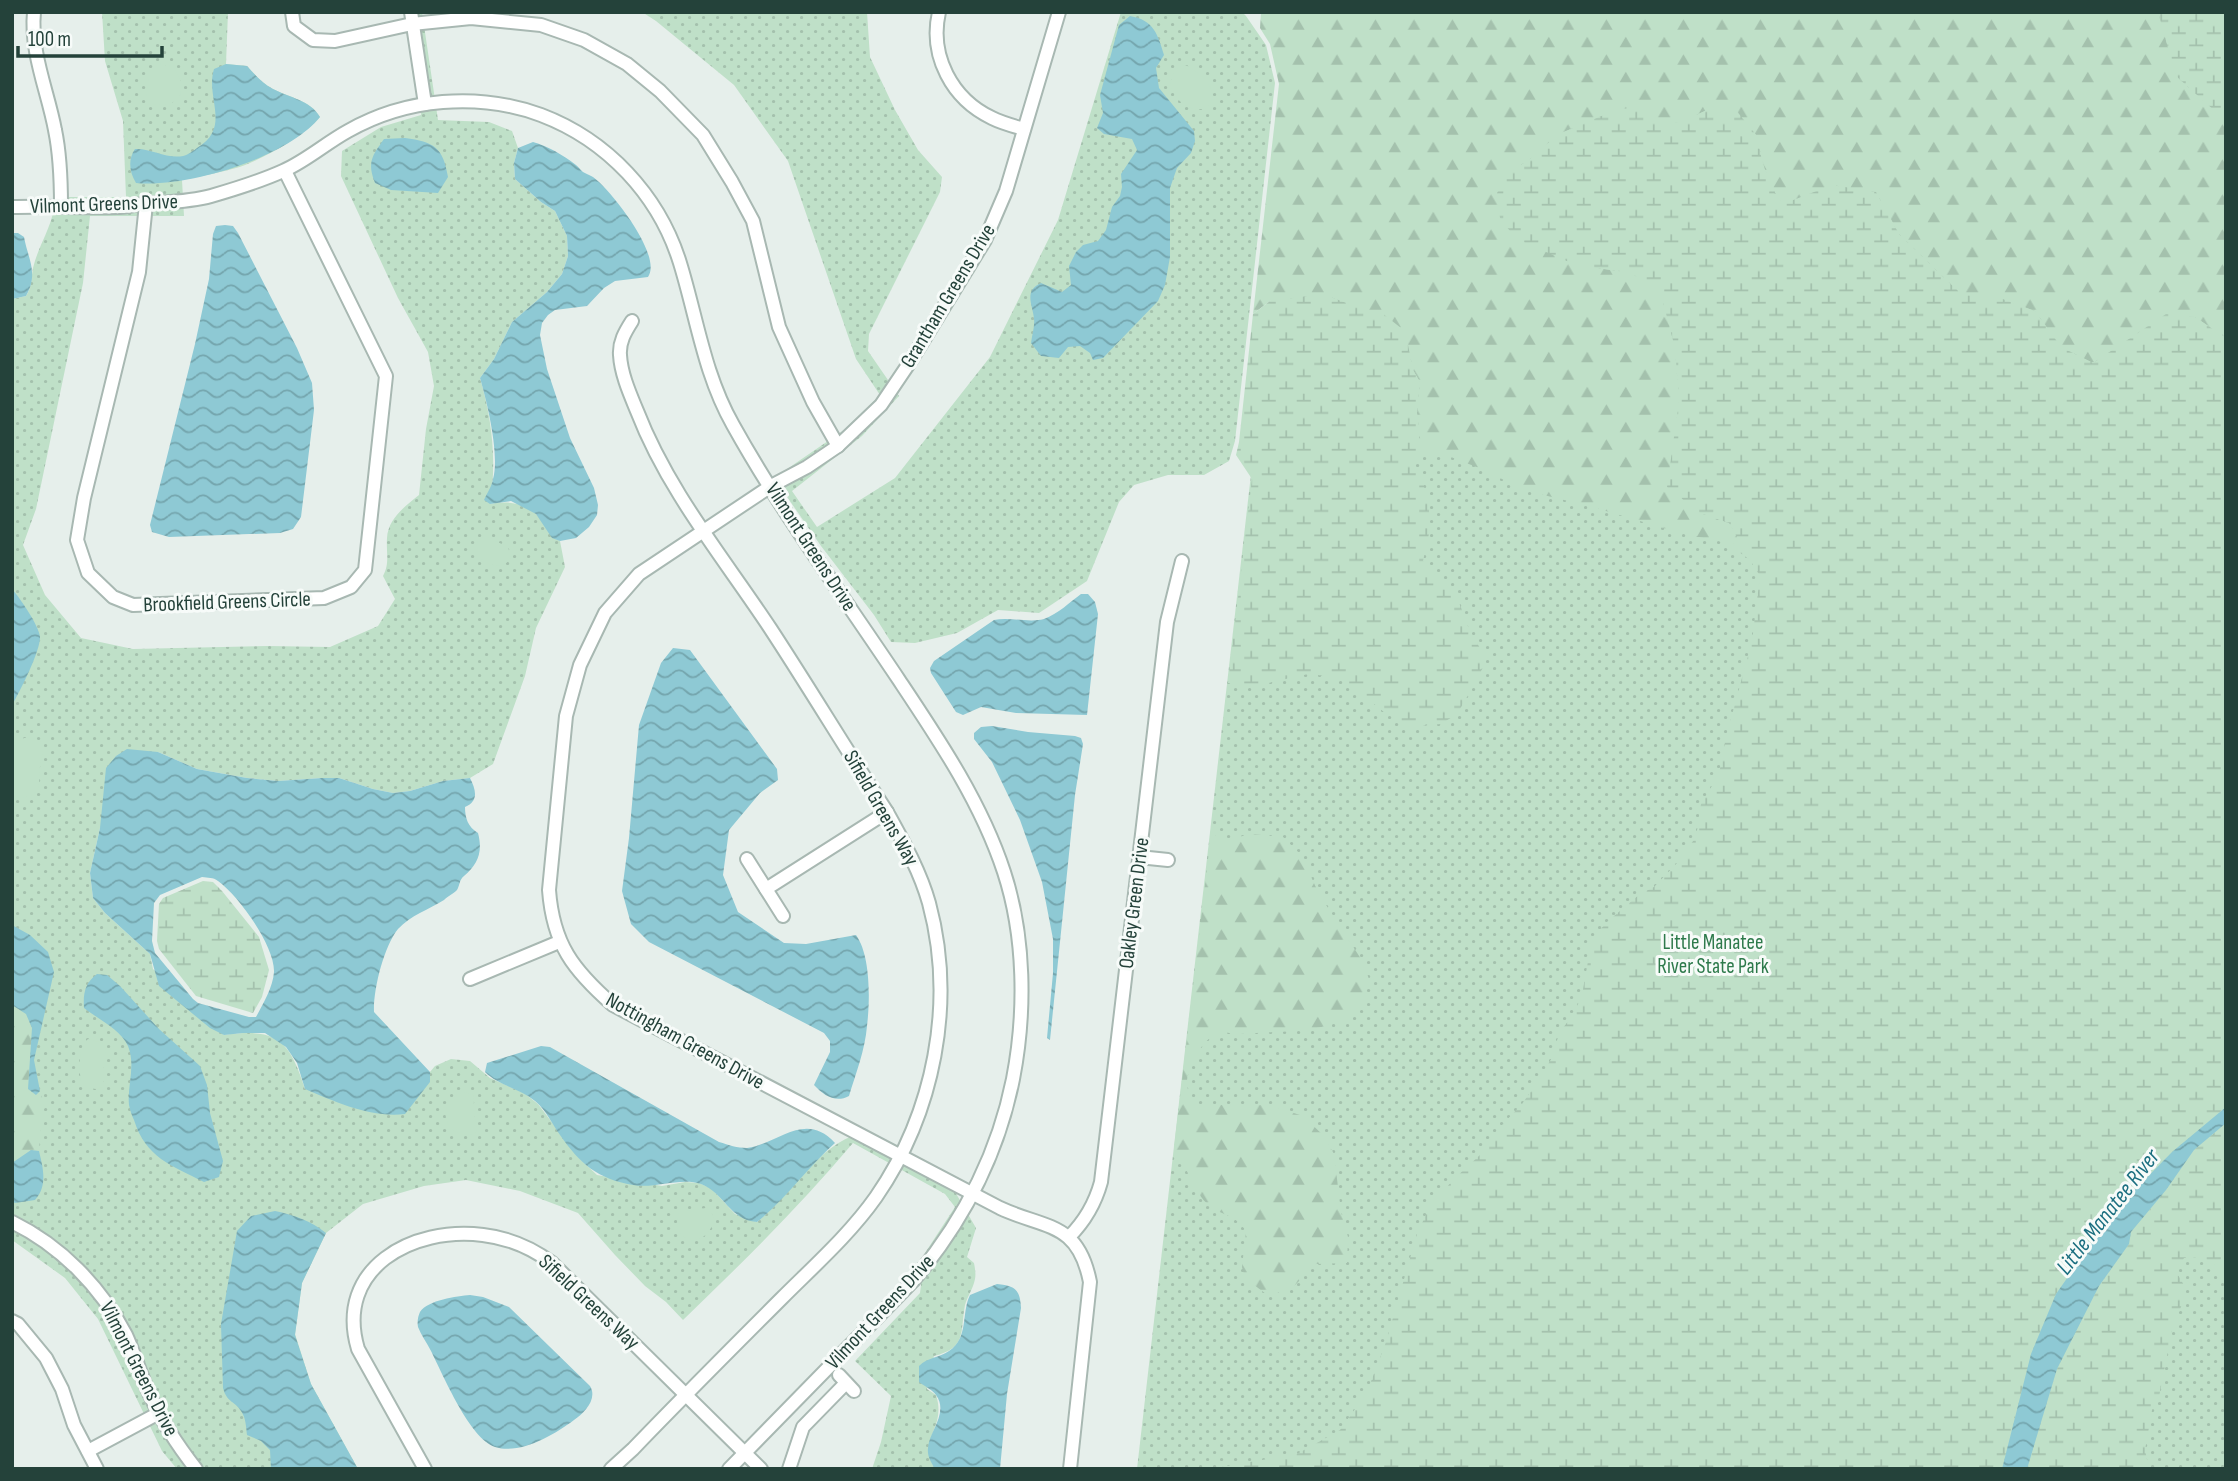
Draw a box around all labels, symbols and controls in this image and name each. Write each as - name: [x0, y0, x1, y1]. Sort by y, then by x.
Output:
- scale bar: [18, 14, 161, 58]
- text: 100 m: [28, 27, 71, 52]
- street label: Vilmont Greens Drive: [30, 189, 178, 219]
- street label: Grantham Greens Drive: [895, 220, 1001, 372]
- street label: Vilmont Greens Drive: [760, 478, 862, 616]
- street label: Brookfield Greens Circle: [143, 587, 311, 617]
- street label: Sifield Greens Way: [838, 746, 924, 870]
- street label: Oakley Green Drive: [1114, 836, 1154, 970]
- park label: Little Manatee River State Park: [1657, 930, 1769, 979]
- street label: Nottingham Greens Drive: [602, 987, 768, 1095]
- water label: Little Manatee River: [2050, 1143, 2167, 1280]
- street label: Sifield Greens Way: [533, 1249, 645, 1355]
- street label: Vilmont Greens Drive: [820, 1249, 940, 1375]
- street label: Vilmont Greens Drive: [94, 1297, 184, 1441]

